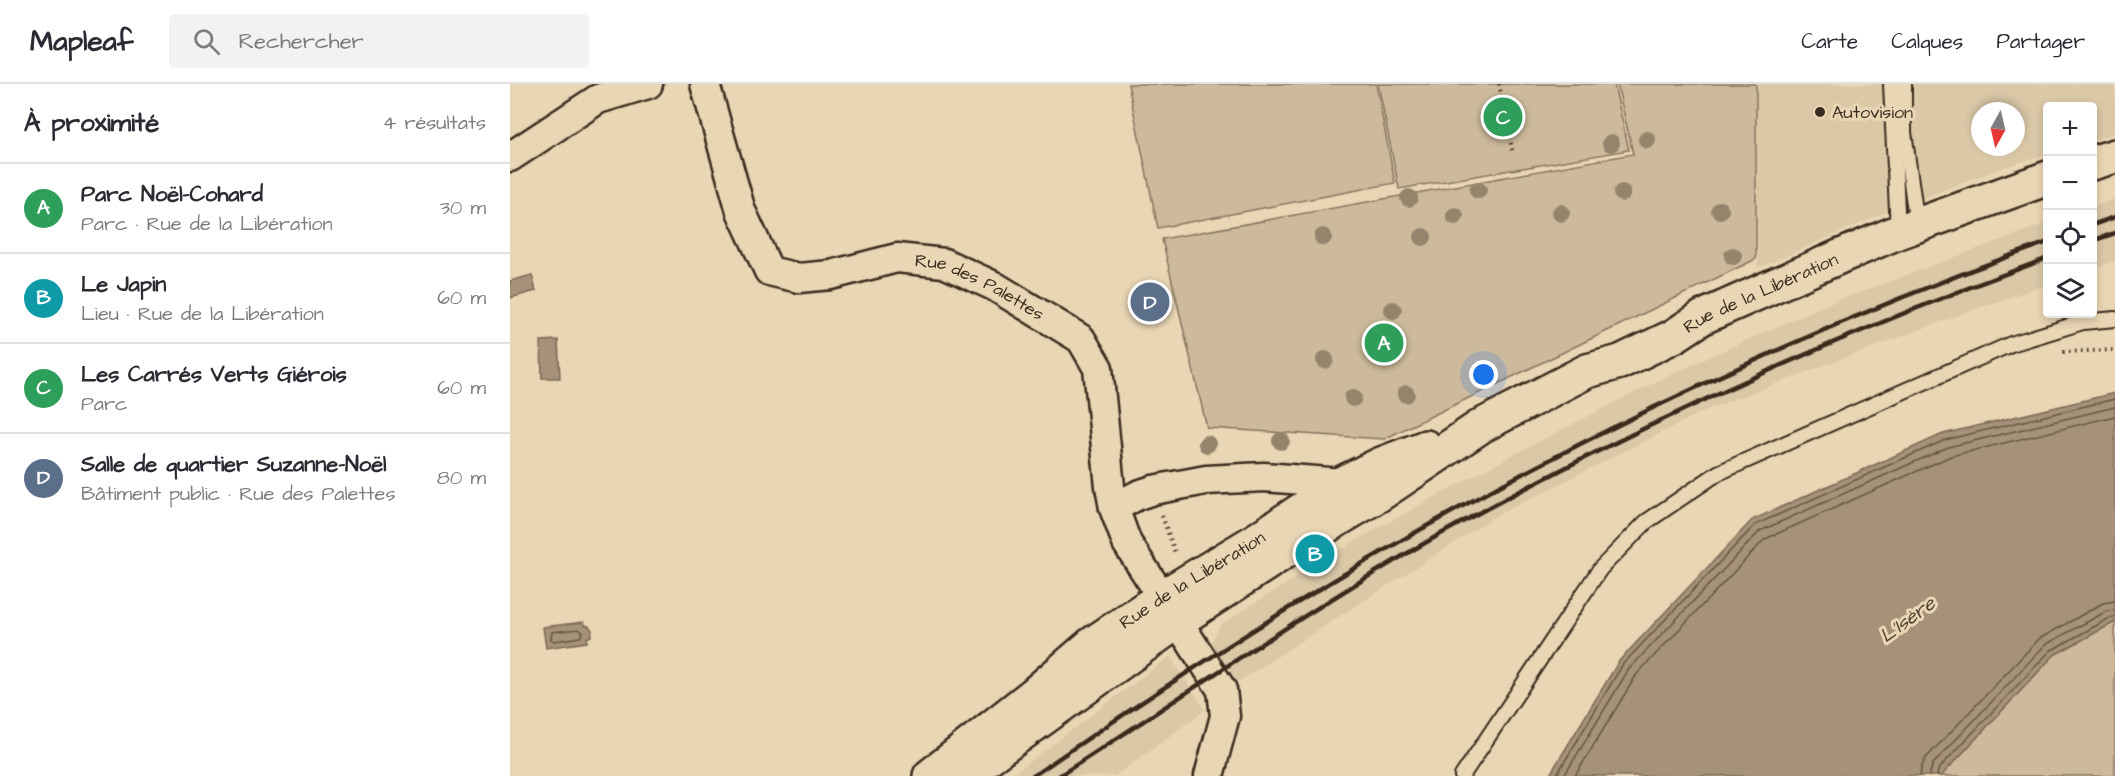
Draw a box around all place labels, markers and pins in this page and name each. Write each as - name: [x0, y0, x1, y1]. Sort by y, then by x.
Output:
- pin: C: [1484, 94, 1522, 140]
- place label: Autovision: [1832, 100, 1913, 125]
- marker: Autovision: [1813, 105, 1827, 119]
- pin: D: [1130, 280, 1170, 324]
- pin: A: [1364, 320, 1404, 366]
- pin: B: [1296, 532, 1334, 576]

